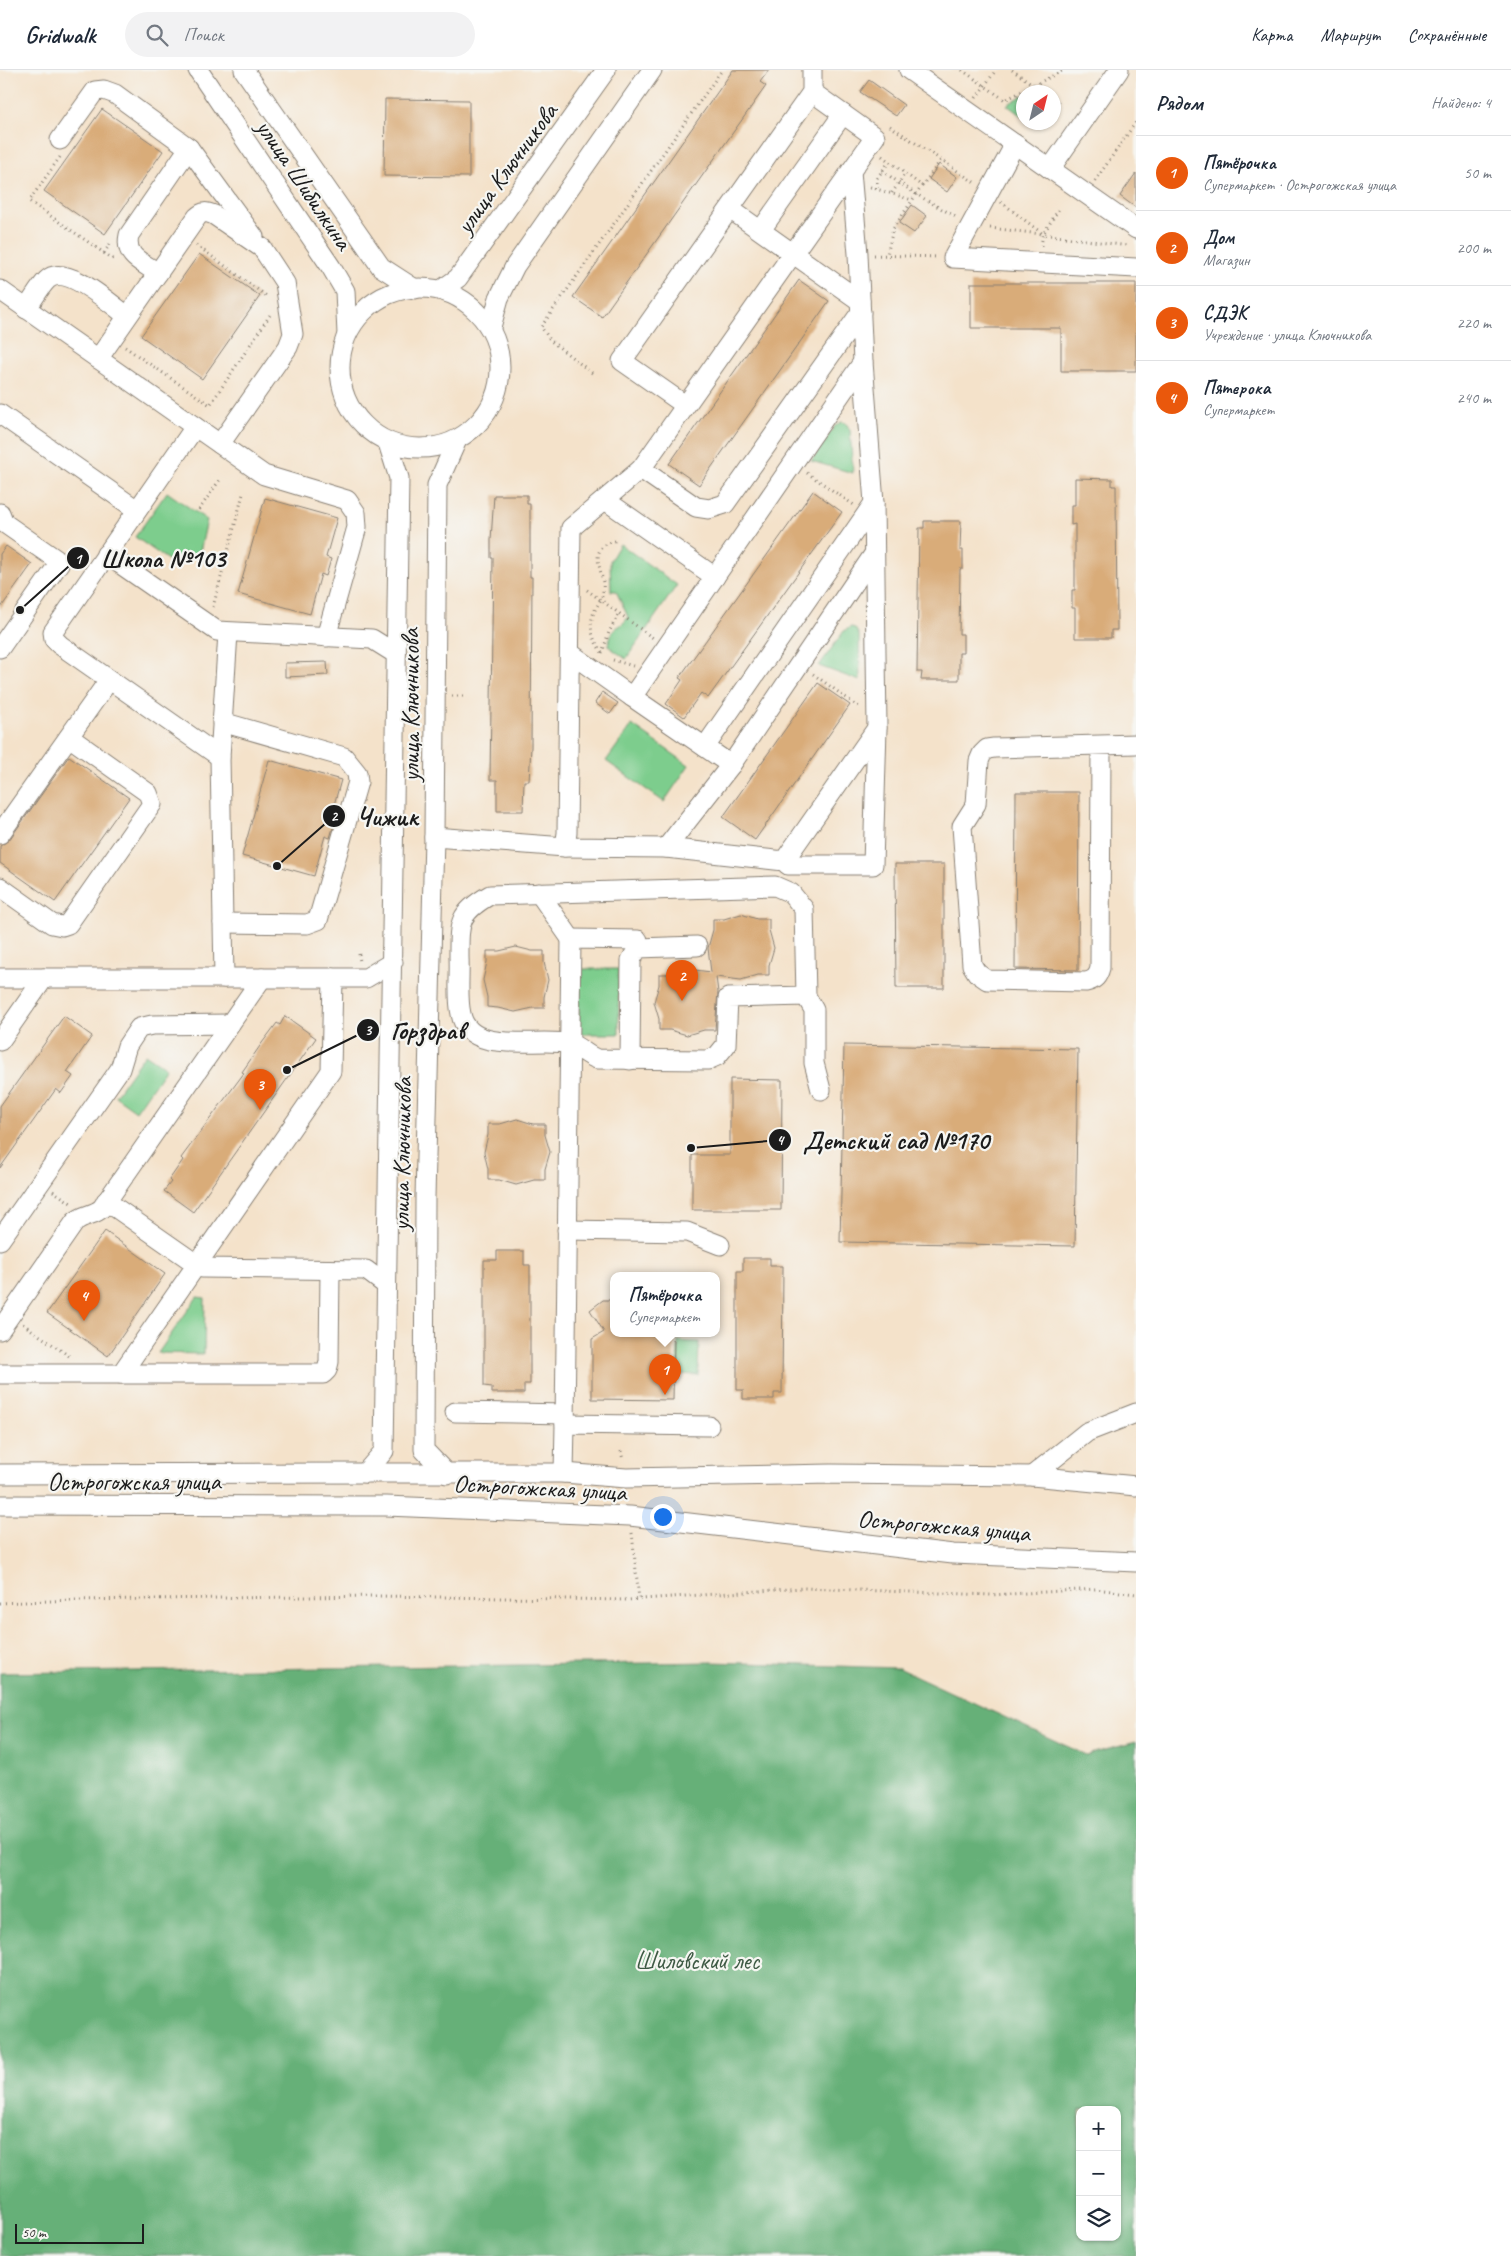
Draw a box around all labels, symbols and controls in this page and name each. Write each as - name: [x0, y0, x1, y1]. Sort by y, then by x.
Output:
- search box: [125, 12, 475, 57]
- text: Gridwalk: [25, 20, 95, 50]
- icon: search: [143, 21, 171, 49]
- text: Поиск: [183, 23, 224, 47]
- text: Карта: [1251, 24, 1292, 46]
- text: Маршрут: [1320, 24, 1380, 46]
- text: Сохранённые: [1408, 24, 1486, 46]
- north arrow: [1016, 85, 1061, 130]
- text: Рядом: [1156, 90, 1203, 116]
- text: Найдено: 4: [1431, 93, 1491, 113]
- street label: улица Ключникова: [448, 95, 566, 242]
- street label: улица Шибилкина: [248, 111, 361, 258]
- text: Пятёрочка: [1203, 151, 1276, 175]
- text: 1: [1168, 163, 1176, 183]
- text: 50 m: [1464, 163, 1491, 183]
- text: Супермаркет · Острогожская улица: [1203, 175, 1396, 195]
- text: Дом: [1203, 226, 1234, 250]
- text: 2: [1168, 238, 1176, 258]
- text: 200 m: [1457, 238, 1491, 258]
- text: Магазин: [1203, 250, 1250, 270]
- text: СДЭК: [1203, 301, 1247, 325]
- text: 3: [1168, 313, 1176, 333]
- text: 220 m: [1457, 313, 1491, 333]
- text: Учреждение · улица Ключникова: [1203, 325, 1371, 345]
- text: Пятерока: [1203, 376, 1270, 400]
- text: 4: [1168, 388, 1176, 408]
- text: 240 m: [1457, 388, 1491, 408]
- text: Супермаркет: [1203, 400, 1274, 420]
- callout: Школа №103: [65, 538, 235, 579]
- text: Школа №103: [101, 542, 228, 575]
- text: 1: [75, 550, 84, 569]
- street label: улица Ключникова: [395, 626, 427, 784]
- callout: Чижик: [321, 796, 428, 837]
- text: Чижик: [356, 800, 419, 833]
- text: 2: [331, 807, 339, 826]
- pin: 2: [666, 960, 698, 1001]
- callout: Горздрав: [356, 1010, 475, 1051]
- text: Горздрав: [391, 1014, 470, 1047]
- text: 3: [365, 1021, 373, 1040]
- pin: 3: [244, 1069, 276, 1110]
- street label: улица Ключникова: [385, 1075, 419, 1233]
- callout: Детский сад №170: [768, 1119, 999, 1160]
- text: Детский сад №170: [803, 1124, 991, 1157]
- text: 4: [777, 1131, 786, 1150]
- popup: [610, 1272, 720, 1337]
- pin: 4: [68, 1280, 100, 1321]
- text: Пятёрочка: [629, 1283, 701, 1307]
- text: Супермаркет: [629, 1307, 700, 1327]
- pin: 1: [649, 1354, 681, 1395]
- street label: Острогожская улица: [47, 1466, 223, 1498]
- street label: Острогожская улица: [453, 1467, 629, 1509]
- street label: Острогожская улица: [856, 1503, 1034, 1550]
- your location: [650, 1504, 676, 1530]
- park label: Шиловский лес: [635, 1945, 760, 1977]
- map controls: [1076, 2106, 1121, 2241]
- button: +: [1076, 2106, 1121, 2151]
- button: −: [1076, 2151, 1121, 2196]
- button: layers: [1076, 2196, 1121, 2241]
- scale bar: [15, 2221, 144, 2244]
- text: 50 m: [22, 2224, 46, 2241]

